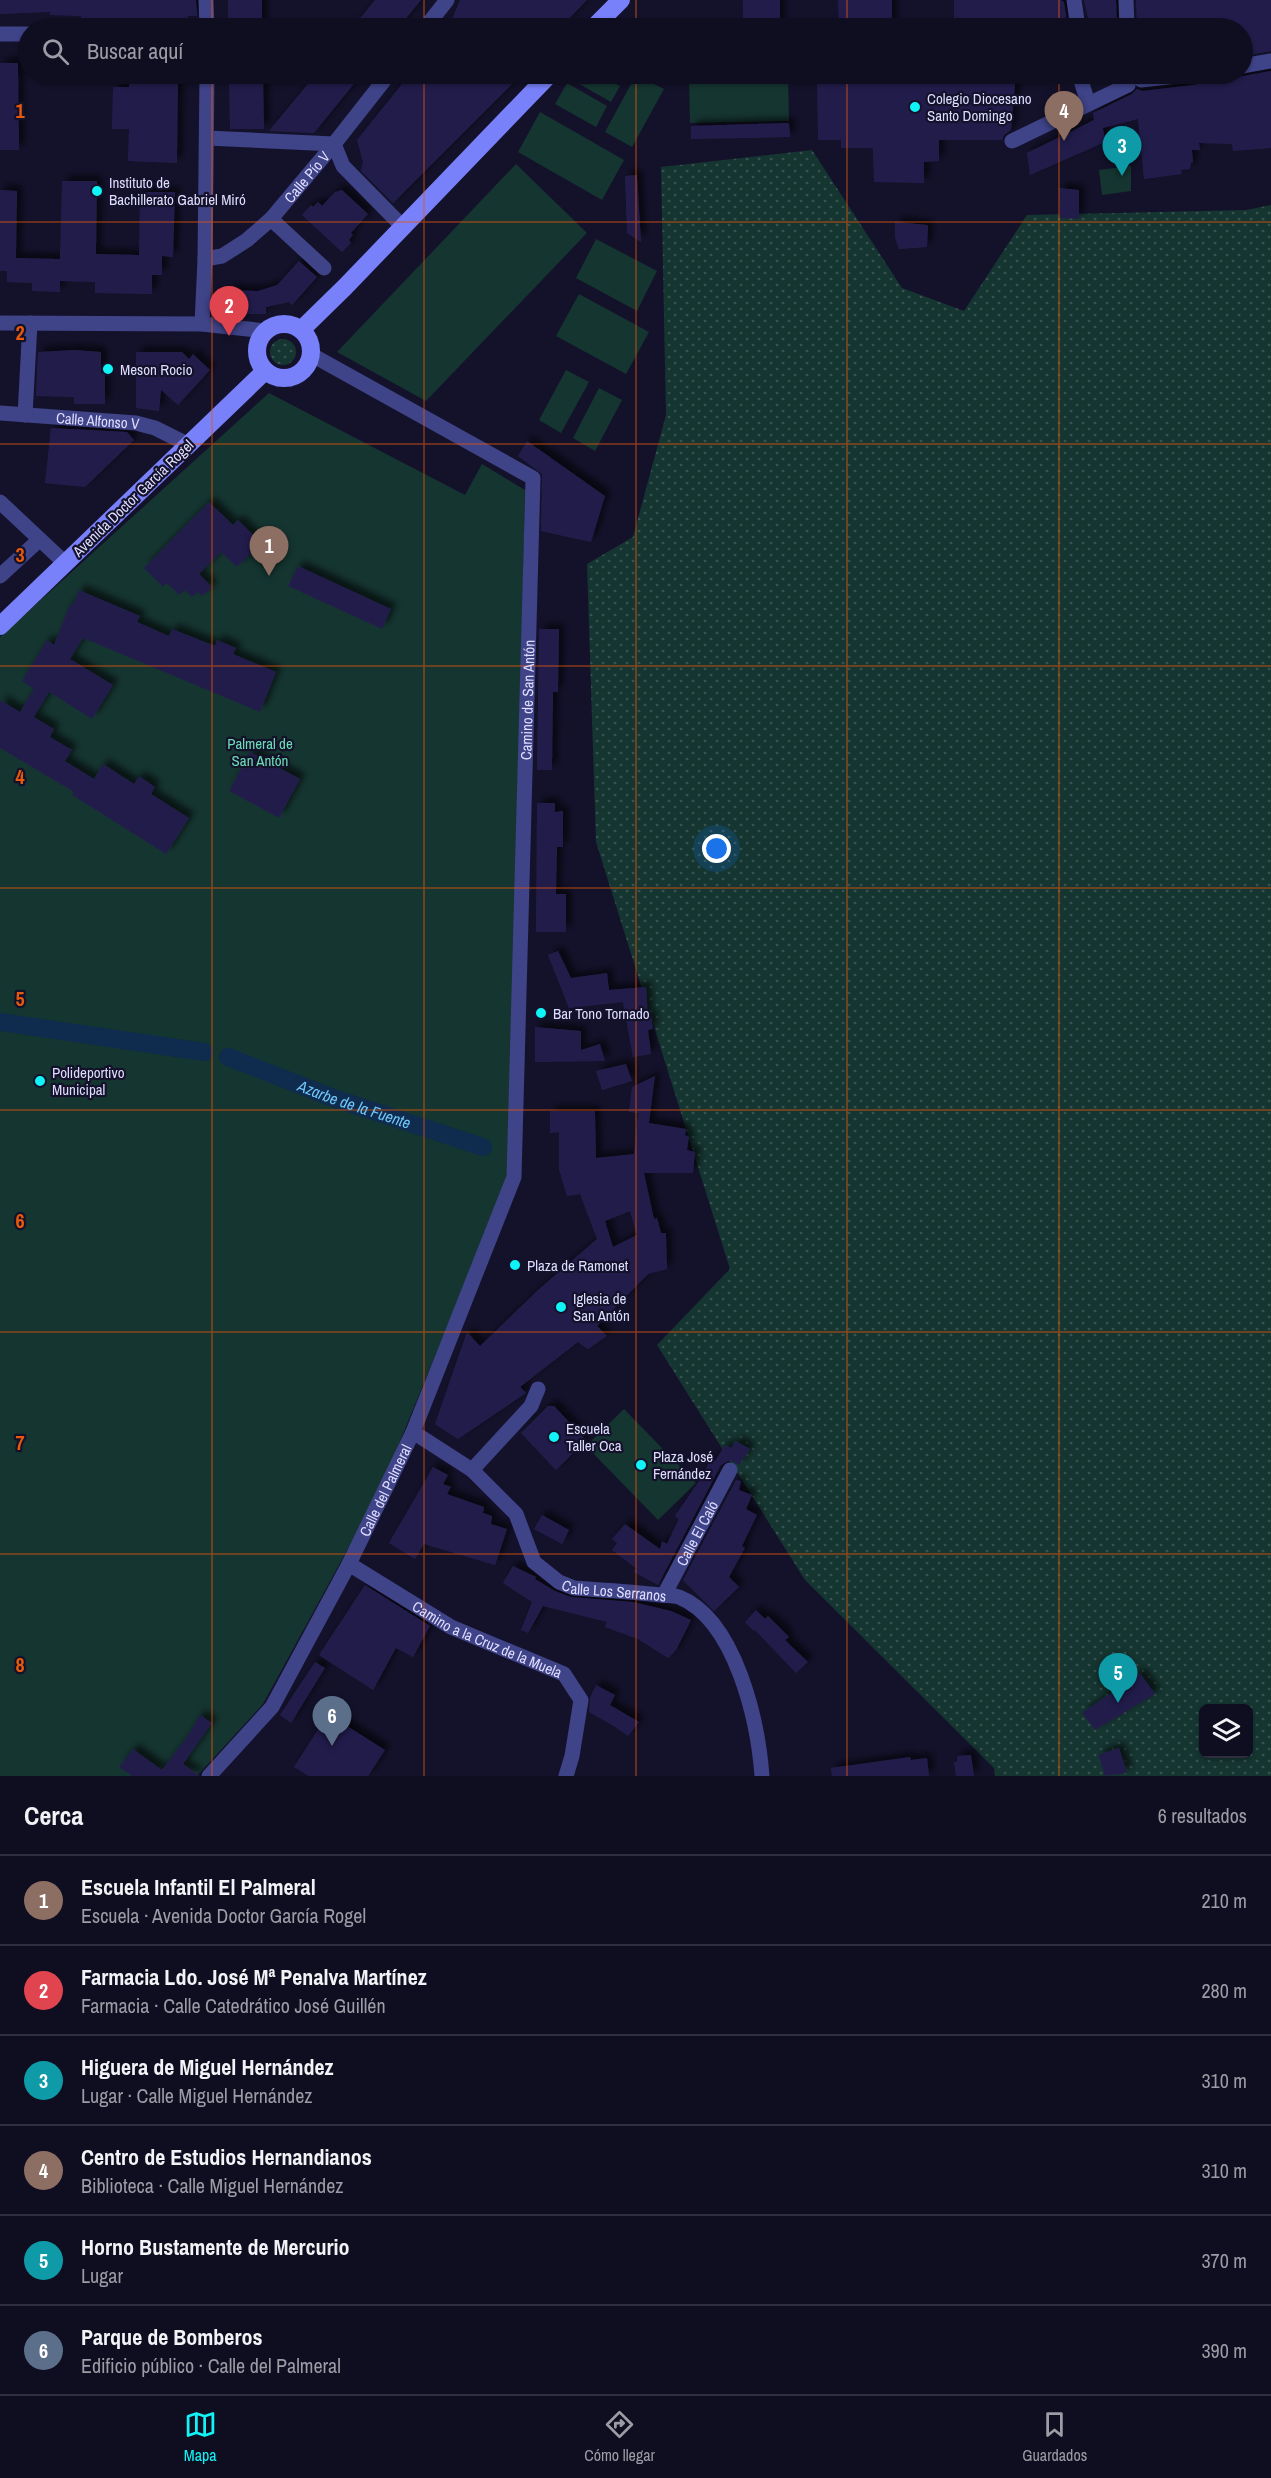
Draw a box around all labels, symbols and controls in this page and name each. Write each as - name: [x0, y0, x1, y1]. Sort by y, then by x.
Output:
- search box: [18, 18, 1253, 84]
- icon: search: [39, 35, 72, 68]
- text: Buscar aquí: [87, 36, 183, 66]
- place label: Colegio Diocesano Santo Domingo: [927, 88, 1032, 126]
- pin: 4: [1044, 92, 1084, 141]
- text: 1: [15, 97, 25, 124]
- marker: Colegio Diocesano Santo Domingo: [908, 100, 922, 114]
- pin: 3: [1102, 126, 1142, 176]
- street label: Calle Pío V: [279, 146, 335, 207]
- place label: Instituto de Bachillerato Gabriel Miró: [109, 172, 246, 210]
- marker: Instituto de Bachillerato Gabriel Miró: [90, 184, 104, 198]
- pin: 2: [210, 286, 248, 336]
- text: 2: [15, 319, 25, 346]
- place label: Meson Rocio: [120, 359, 193, 380]
- marker: Meson Rocio: [101, 362, 115, 376]
- street label: Calle Alfonso V: [55, 407, 141, 434]
- street label: Avenida Doctor García Rogel: [67, 435, 198, 562]
- pin: 1: [250, 526, 288, 576]
- text: 3: [15, 541, 25, 568]
- street label: Camino de San Antón: [515, 640, 539, 760]
- park label: Palmeral de San Antón: [227, 733, 293, 771]
- text: 4: [15, 763, 25, 790]
- your location: [702, 834, 731, 863]
- text: 5: [15, 985, 25, 1012]
- place label: Bar Tono Tornado: [553, 1003, 650, 1024]
- marker: Bar Tono Tornado: [534, 1006, 548, 1020]
- place label: Polideportivo Municipal: [52, 1062, 125, 1100]
- marker: Polideportivo Municipal: [33, 1074, 47, 1088]
- water label: Azarbe de la Fuente: [294, 1074, 414, 1134]
- text: 6: [15, 1207, 25, 1234]
- place label: Plaza de Ramonet: [527, 1255, 629, 1276]
- marker: Plaza de Ramonet: [508, 1258, 522, 1272]
- place label: Iglesia de San Antón: [573, 1288, 630, 1326]
- marker: Iglesia de San Antón: [554, 1300, 568, 1314]
- place label: Escuela Taller Oca: [566, 1418, 622, 1456]
- text: 7: [15, 1429, 25, 1456]
- marker: Escuela Taller Oca: [547, 1430, 561, 1444]
- street label: Calle del Palmeral: [354, 1441, 416, 1540]
- place label: Plaza José Fernández: [653, 1446, 713, 1484]
- marker: Plaza José Fernández: [634, 1458, 648, 1472]
- street label: Calle El Caló: [671, 1497, 723, 1569]
- street label: Calle Los Serranos: [559, 1574, 667, 1606]
- street label: Camino a la Cruz de la Muela: [409, 1595, 566, 1683]
- text: 8: [15, 1651, 25, 1678]
- pin: 5: [1098, 1654, 1138, 1703]
- pin: 6: [312, 1696, 352, 1746]
- map controls: [1199, 1704, 1253, 1758]
- button: layers: [1199, 1704, 1253, 1758]
- text: Cerca: [24, 1798, 83, 1833]
- text: 6 resultados: [1158, 1802, 1247, 1829]
- text: Escuela Infantil El Palmeral: [81, 1872, 316, 1902]
- text: 1: [39, 1887, 48, 1914]
- text: 210 m: [1201, 1887, 1247, 1914]
- text: Escuela · Avenida Doctor García Rogel: [81, 1902, 366, 1929]
- text: Farmacia Ldo. José Mª Penalva Martínez: [81, 1962, 427, 1992]
- text: 2: [39, 1977, 48, 2004]
- text: 280 m: [1201, 1977, 1247, 2004]
- text: Farmacia · Calle Catedrático José Guillén: [81, 1992, 386, 2019]
- text: Higuera de Miguel Hernández: [81, 2052, 334, 2082]
- text: 3: [39, 2067, 48, 2094]
- text: 310 m: [1201, 2067, 1247, 2094]
- text: Lugar · Calle Miguel Hernández: [81, 2082, 313, 2109]
- text: Centro de Estudios Hernandianos: [81, 2142, 372, 2172]
- text: 4: [39, 2157, 48, 2184]
- text: 310 m: [1201, 2157, 1247, 2184]
- text: Biblioteca · Calle Miguel Hernández: [81, 2172, 344, 2199]
- text: Horno Bustamente de Mercurio: [81, 2232, 350, 2262]
- text: 5: [39, 2247, 48, 2274]
- text: 370 m: [1201, 2247, 1247, 2274]
- text: Lugar: [81, 2262, 123, 2289]
- text: Parque de Bomberos: [81, 2322, 262, 2352]
- text: 6: [39, 2337, 48, 2364]
- text: 390 m: [1201, 2337, 1247, 2364]
- text: Edificio público · Calle del Palmeral: [81, 2352, 341, 2379]
- tab: Mapa: [184, 2408, 217, 2466]
- tab: Cómo llegar: [584, 2408, 655, 2466]
- tab: Guardados: [1022, 2408, 1087, 2466]

